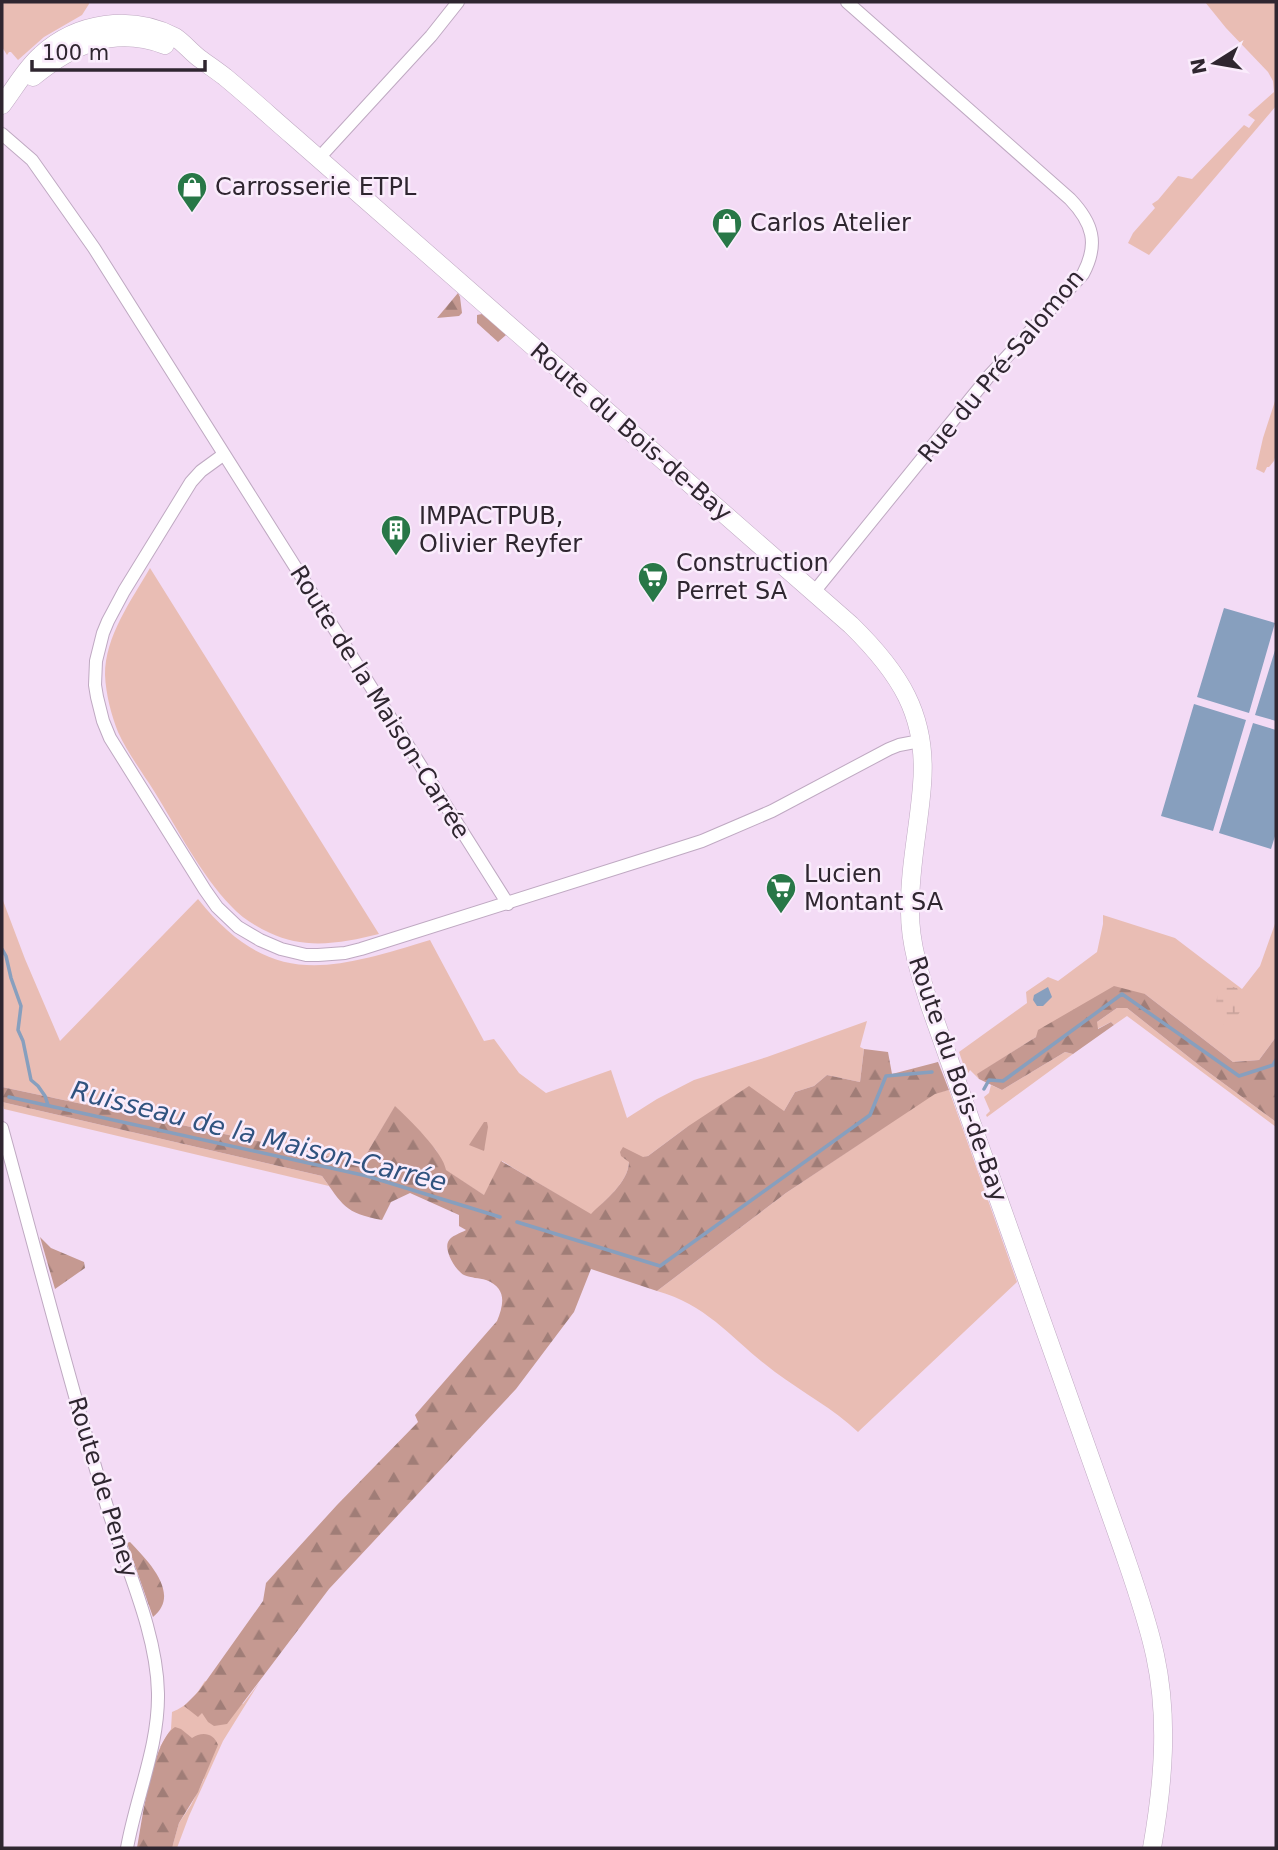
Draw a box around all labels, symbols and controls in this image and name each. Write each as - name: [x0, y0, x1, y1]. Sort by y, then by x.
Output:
- scale bar: [32, 28, 205, 72]
- north arrow: [1180, 28, 1250, 98]
- text: 100 m: [42, 41, 109, 65]
- text: N: [1186, 56, 1211, 76]
- shop icon: Carrosserie ETPL: [175, 170, 209, 214]
- place label: Carrosserie ETPL: [215, 173, 417, 201]
- shop icon: Carlos Atelier: [710, 206, 744, 250]
- place label: Carlos Atelier: [750, 209, 911, 237]
- street label: Rue du Pré-Salomon: [912, 264, 1090, 468]
- street label: Route du Bois-de-Bay: [525, 337, 737, 527]
- place label: IMPACTPUB, Olivier Reyfer: [419, 502, 582, 558]
- building icon: IMPACTPUB, Olivier Reyfer: [379, 513, 413, 557]
- place label: Construction Perret SA: [676, 549, 829, 605]
- street label: Route de la Maison-Carrée: [284, 560, 476, 844]
- supermarket icon: Construction Perret SA: [636, 560, 670, 604]
- place label: Lucien Montant SA: [804, 860, 944, 916]
- supermarket icon: Lucien Montant SA: [764, 871, 798, 915]
- street label: Route du Bois-de-Bay: [903, 953, 1013, 1205]
- water label: Ruisseau de la Maison-Carrée: [68, 1075, 450, 1197]
- street label: Route de Peney: [62, 1393, 144, 1581]

